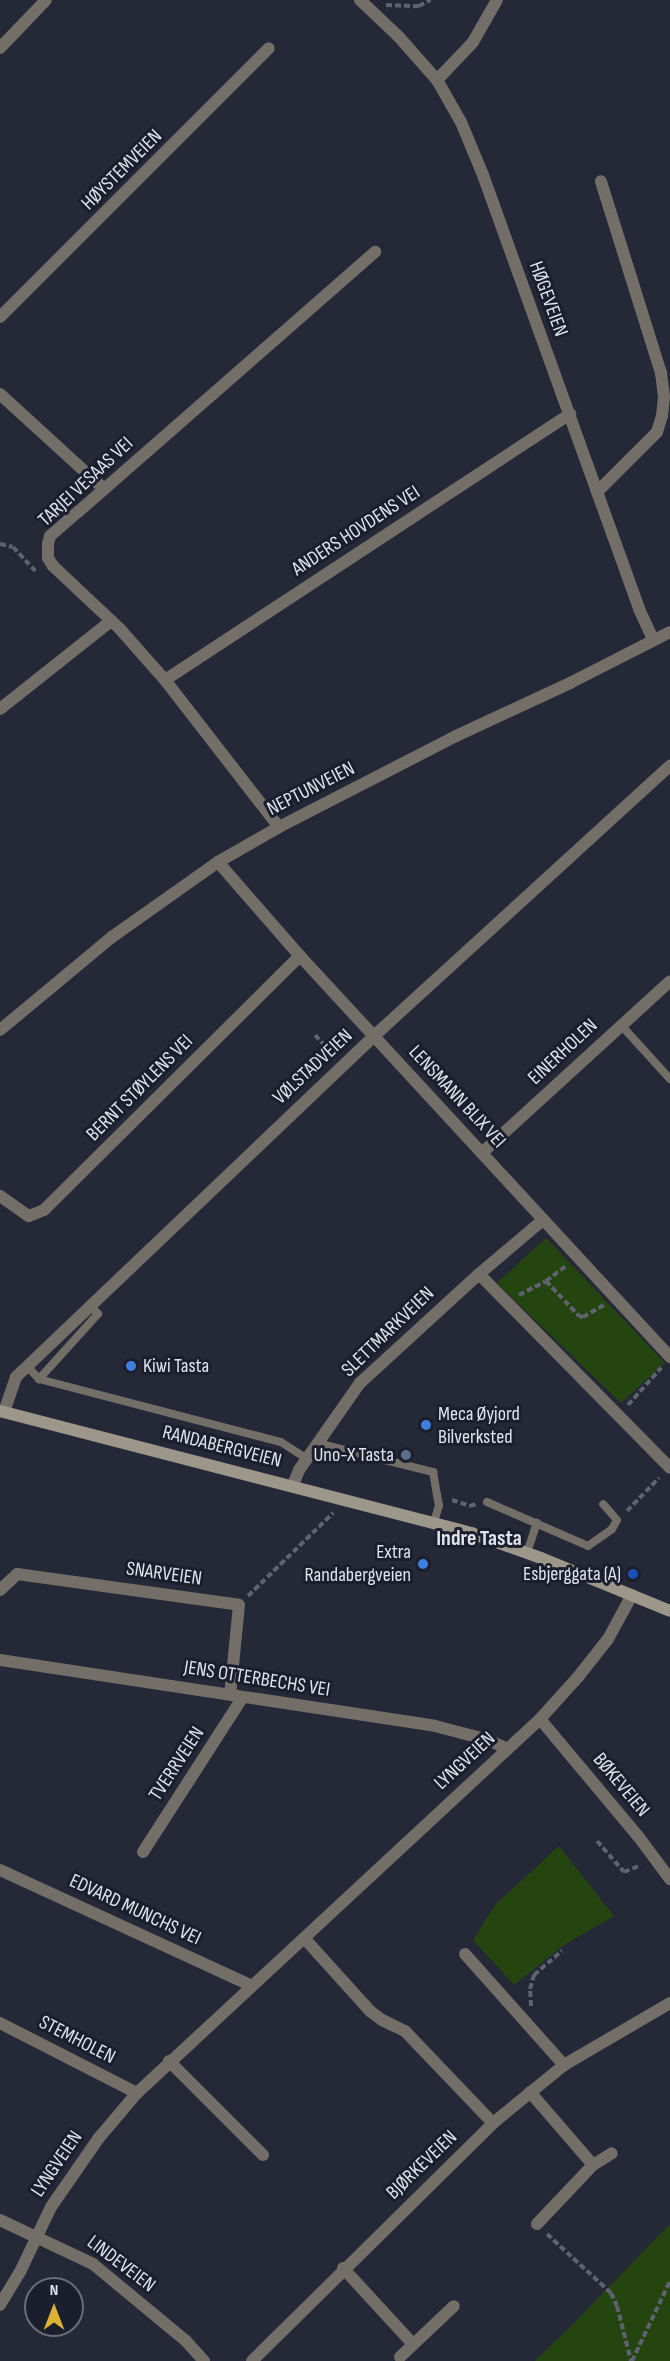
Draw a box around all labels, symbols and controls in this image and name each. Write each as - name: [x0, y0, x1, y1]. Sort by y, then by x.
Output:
- street label: HØYSTEMVEIEN: [77, 125, 167, 215]
- street label: HØGEVEIEN: [523, 258, 573, 340]
- street label: TARJEI VESAAS VEI: [34, 432, 138, 532]
- street label: ANDERS HOVDENS VEI: [287, 481, 425, 581]
- street label: NEPTUNVEIEN: [263, 757, 359, 821]
- street label: EINERHOLEN: [523, 1014, 603, 1090]
- street label: VØLSTADVEIEN: [268, 1024, 358, 1110]
- street label: BERNT STØYLENS VEI: [82, 1030, 198, 1146]
- street label: LENSMANN BLIX VEI: [403, 1041, 511, 1153]
- street label: SLETTMARKVEIEN: [337, 1282, 439, 1382]
- place label: Kiwi Tasta: [143, 1354, 209, 1378]
- marker: Kiwi Tasta: [124, 1359, 138, 1373]
- place label: Meca Øyjord Bilverksted: [438, 1402, 520, 1449]
- marker: Meca Øyjord Bilverksted: [419, 1418, 433, 1432]
- street label: RANDABERGVEIEN: [160, 1421, 284, 1473]
- place label: Uno-X Tasta: [313, 1443, 394, 1467]
- marker: Uno-X Tasta: [399, 1448, 413, 1462]
- district label: Indre Tasta: [436, 1526, 522, 1552]
- place label: Extra Randabergveien: [305, 1540, 411, 1587]
- street label: SNARVEIEN: [125, 1557, 203, 1591]
- marker: Extra Randabergveien: [416, 1557, 430, 1571]
- place label: Esbjerggata (A): [523, 1562, 621, 1586]
- marker: Esbjerggata (A): [626, 1567, 640, 1581]
- street label: JENS OTTERBECHS VEI: [182, 1656, 332, 1702]
- street label: TVERRVEIEN: [144, 1722, 210, 1806]
- street label: LYNGVEIEN: [430, 1727, 500, 1795]
- street label: BØKEVEIEN: [587, 1748, 655, 1822]
- street label: EDVARD MUNCHS VEI: [66, 1869, 204, 1951]
- street label: STEMHOLEN: [35, 2011, 119, 2069]
- street label: BJØRKEVEIEN: [382, 2125, 462, 2205]
- street label: LYNGVEIEN: [26, 2126, 88, 2202]
- street label: LINDEVEIEN: [82, 2231, 160, 2297]
- north arrow: [24, 2277, 84, 2337]
- text: N: [50, 2281, 58, 2300]

